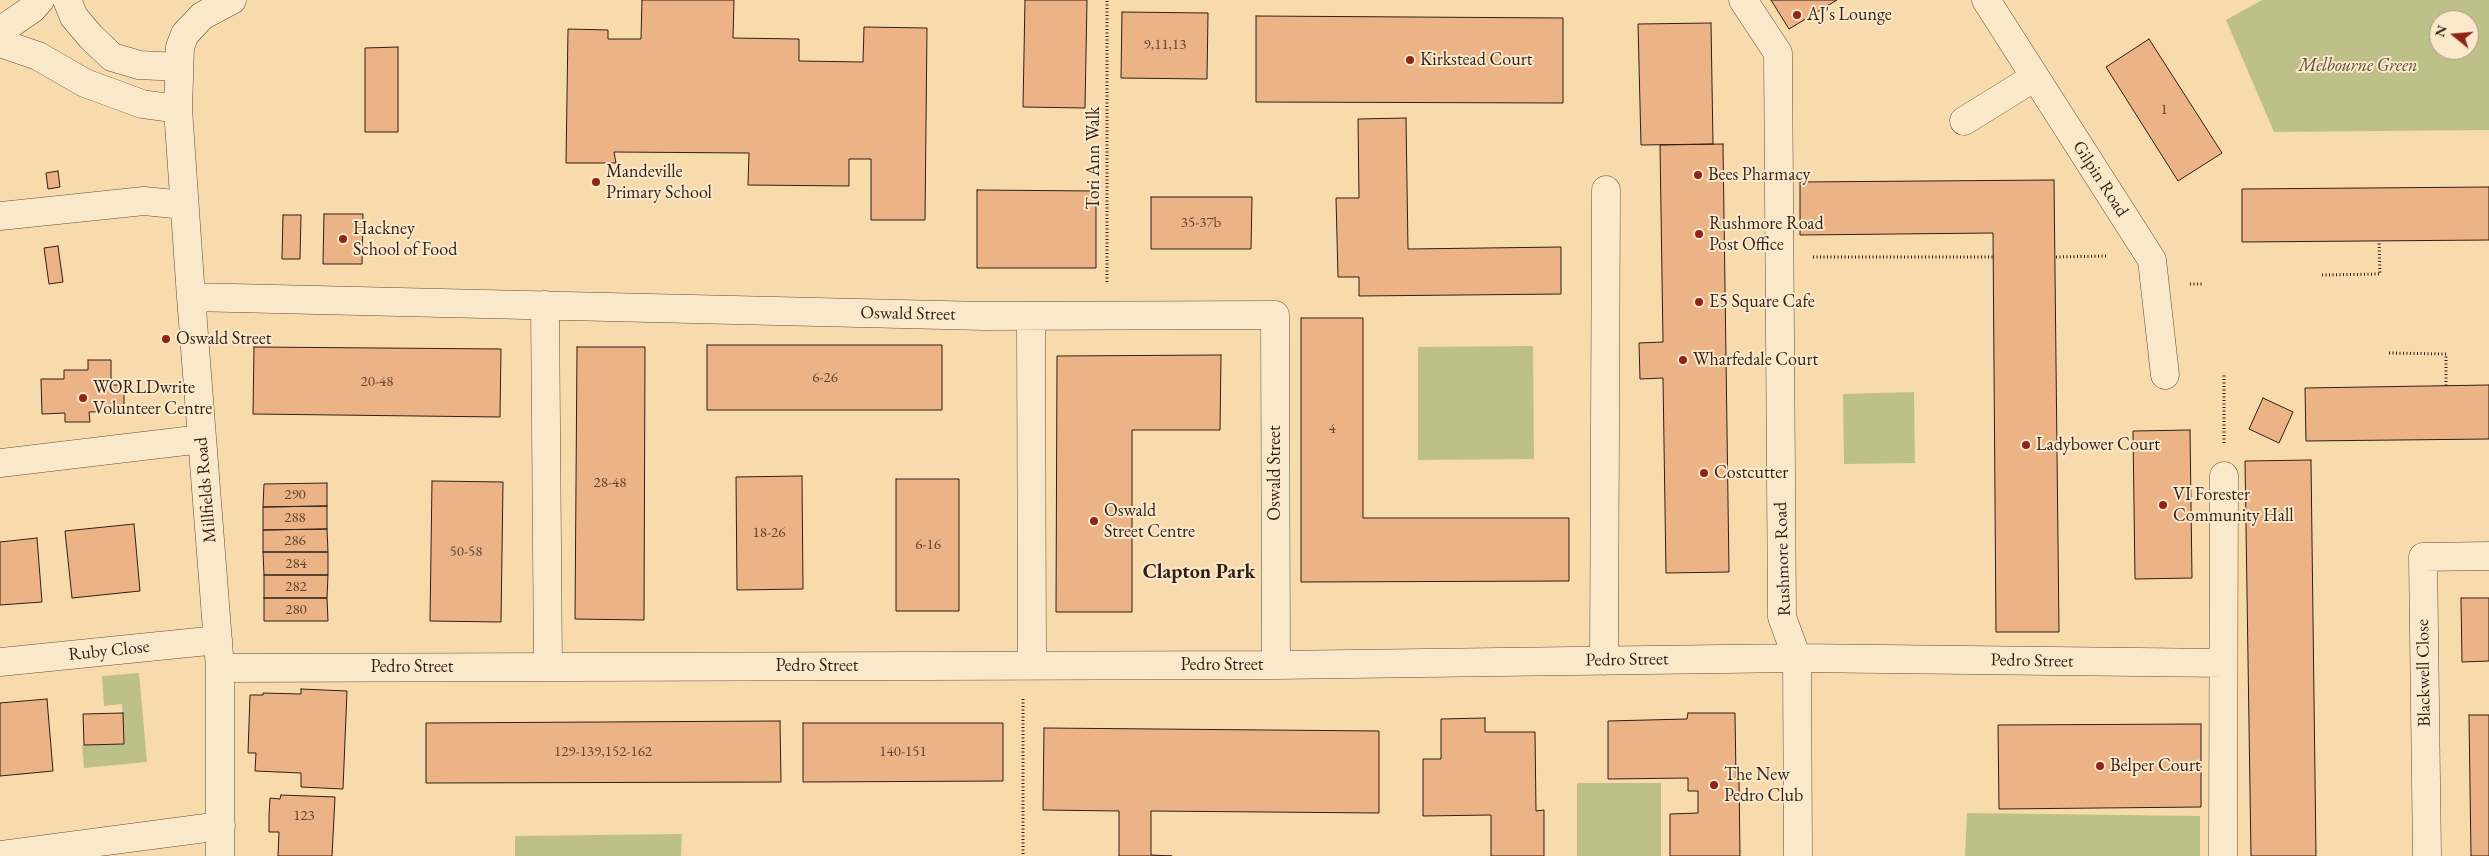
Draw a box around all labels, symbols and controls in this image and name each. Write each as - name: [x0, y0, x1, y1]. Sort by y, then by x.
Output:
- place label: AJ's Lounge: [1807, 4, 1892, 26]
- marker: AJ's Lounge: [1791, 9, 1803, 21]
- north arrow: [2429, 10, 2479, 60]
- text: N: [2430, 23, 2451, 39]
- house number: 9,11,13: [1144, 36, 1186, 54]
- place label: Kirkstead Court: [1420, 49, 1532, 71]
- marker: Kirkstead Court: [1404, 54, 1416, 66]
- park label: Melbourne Green: [2298, 55, 2418, 77]
- house number: 1: [2160, 101, 2168, 119]
- street label: Tori Ann Walk: [1083, 107, 1105, 209]
- street label: Gilpin Road: [2067, 137, 2133, 221]
- place label: Mandeville Primary School: [606, 161, 712, 203]
- place label: Bees Pharmacy: [1708, 164, 1810, 186]
- marker: Bees Pharmacy: [1692, 169, 1704, 181]
- marker: Mandeville Primary School: [590, 176, 602, 188]
- place label: Rushmore Road Post Office: [1709, 213, 1824, 255]
- house number: 35-37b: [1181, 214, 1221, 232]
- place label: Hackney School of Food: [353, 218, 457, 260]
- marker: Rushmore Road Post Office: [1693, 228, 1705, 240]
- marker: Hackney School of Food: [337, 233, 349, 245]
- place label: E5 Square Cafe: [1709, 291, 1815, 313]
- marker: E5 Square Cafe: [1693, 296, 1705, 308]
- street label: Oswald Street: [860, 302, 956, 326]
- place label: Oswald Street: [176, 328, 271, 350]
- marker: Oswald Street: [160, 333, 172, 345]
- place label: Wharfedale Court: [1693, 349, 1818, 371]
- marker: Wharfedale Court: [1677, 354, 1689, 366]
- house number: 6-26: [812, 369, 838, 387]
- house number: 20-48: [361, 373, 393, 391]
- place label: WORLDwrite Volunteer Centre: [93, 377, 212, 419]
- marker: WORLDwrite Volunteer Centre: [77, 392, 89, 404]
- house number: 4: [1328, 420, 1336, 438]
- street label: Oswald Street: [1264, 425, 1286, 521]
- place label: Ladybower Court: [2036, 434, 2160, 456]
- street label: Millfields Road: [191, 436, 221, 544]
- marker: Ladybower Court: [2020, 439, 2032, 451]
- place label: Costcutter: [1714, 462, 1788, 484]
- marker: Costcutter: [1698, 467, 1710, 479]
- house number: 28-48: [594, 474, 626, 492]
- place label: VI Forester Community Hall: [2173, 484, 2294, 526]
- house number: 290: [284, 486, 306, 504]
- marker: VI Forester Community Hall: [2157, 499, 2169, 511]
- place label: Oswald Street Centre: [1104, 500, 1195, 542]
- street label: Rushmore Road: [1770, 501, 1796, 617]
- house number: 288: [284, 509, 306, 527]
- marker: Oswald Street Centre: [1088, 515, 1100, 527]
- house number: 18-26: [753, 524, 785, 542]
- house number: 286: [284, 532, 306, 550]
- house number: 6-16: [915, 536, 941, 554]
- house number: 50-58: [450, 543, 482, 561]
- house number: 284: [285, 555, 307, 573]
- district label: Clapton Park: [1143, 561, 1255, 585]
- house number: 282: [285, 578, 307, 596]
- house number: 280: [285, 601, 307, 619]
- street label: Blackwell Close: [2412, 619, 2436, 727]
- street label: Ruby Close: [67, 636, 151, 666]
- street label: Pedro Street: [1585, 648, 1669, 672]
- street label: Pedro Street: [1990, 649, 2074, 673]
- street label: Pedro Street: [1180, 654, 1264, 676]
- street label: Pedro Street: [775, 655, 859, 677]
- street label: Pedro Street: [370, 656, 454, 678]
- house number: 129-139,152-162: [554, 743, 652, 761]
- house number: 140-151: [879, 743, 927, 761]
- place label: Belper Court: [2110, 755, 2201, 777]
- marker: Belper Court: [2094, 760, 2106, 772]
- place label: The New Pedro Club: [1724, 764, 1803, 806]
- marker: The New Pedro Club: [1708, 779, 1720, 791]
- house number: 123: [293, 807, 315, 825]

